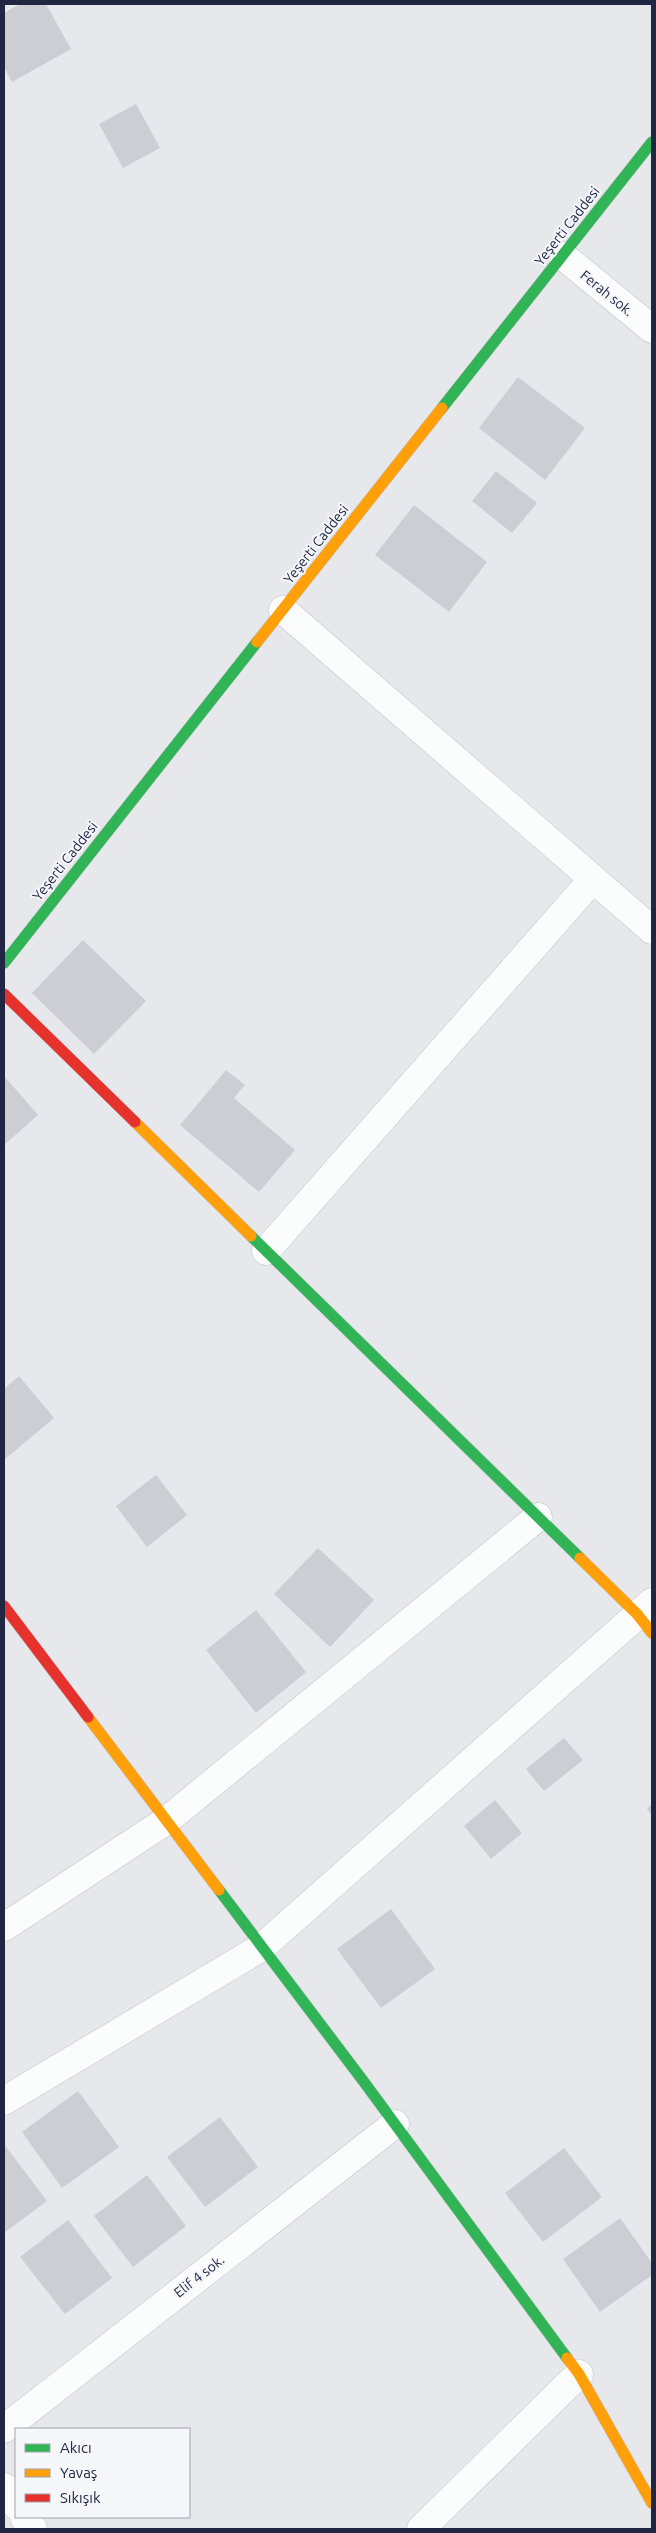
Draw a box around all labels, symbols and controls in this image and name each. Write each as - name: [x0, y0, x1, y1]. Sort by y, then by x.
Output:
- street label: Yeşerti Caddesi: [531, 183, 603, 269]
- street label: Ferah sok.: [577, 267, 637, 319]
- street label: Yeşerti Caddesi: [280, 501, 352, 587]
- street label: Yeşerti Caddesi: [29, 818, 101, 904]
- street label: Elif 4 sok.: [171, 2251, 227, 2301]
- legend: [15, 2428, 190, 2518]
- text: Akıcı: [60, 2439, 92, 2456]
- text: Yavaş: [60, 2464, 97, 2481]
- text: Sıkışık: [60, 2489, 101, 2506]

